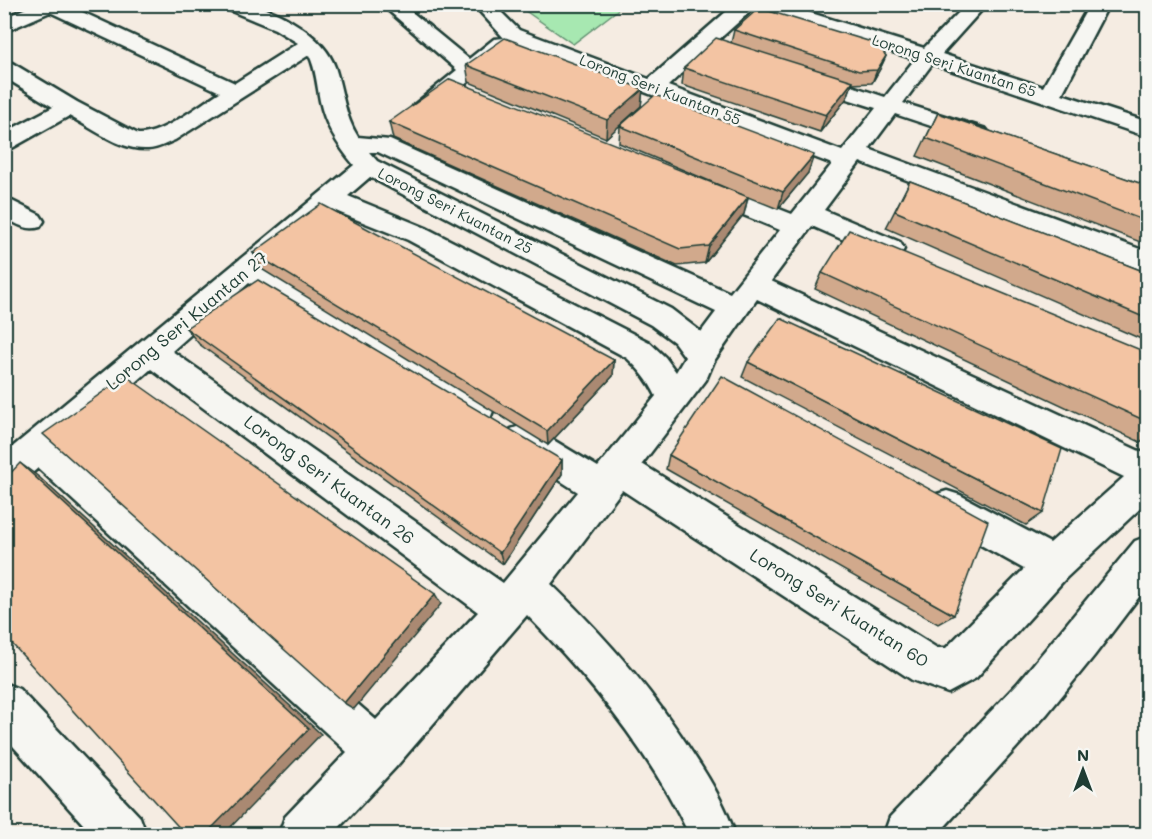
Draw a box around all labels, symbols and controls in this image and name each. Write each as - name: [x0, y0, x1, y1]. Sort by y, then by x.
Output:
- street label: Lorong Seri Kuantan 65: [870, 29, 1039, 101]
- street label: Lorong Seri Kuantan 55: [577, 49, 744, 129]
- street label: Lorong Seri Kuantan 25: [375, 162, 536, 258]
- street label: Lorong Seri Kuantan 27: [100, 245, 272, 395]
- street label: Lorong Seri Kuantan 26: [239, 409, 420, 549]
- street label: Lorong Seri Kuantan 60: [746, 542, 933, 672]
- north arrow: [1053, 740, 1113, 800]
- text: N: [1077, 744, 1089, 765]

